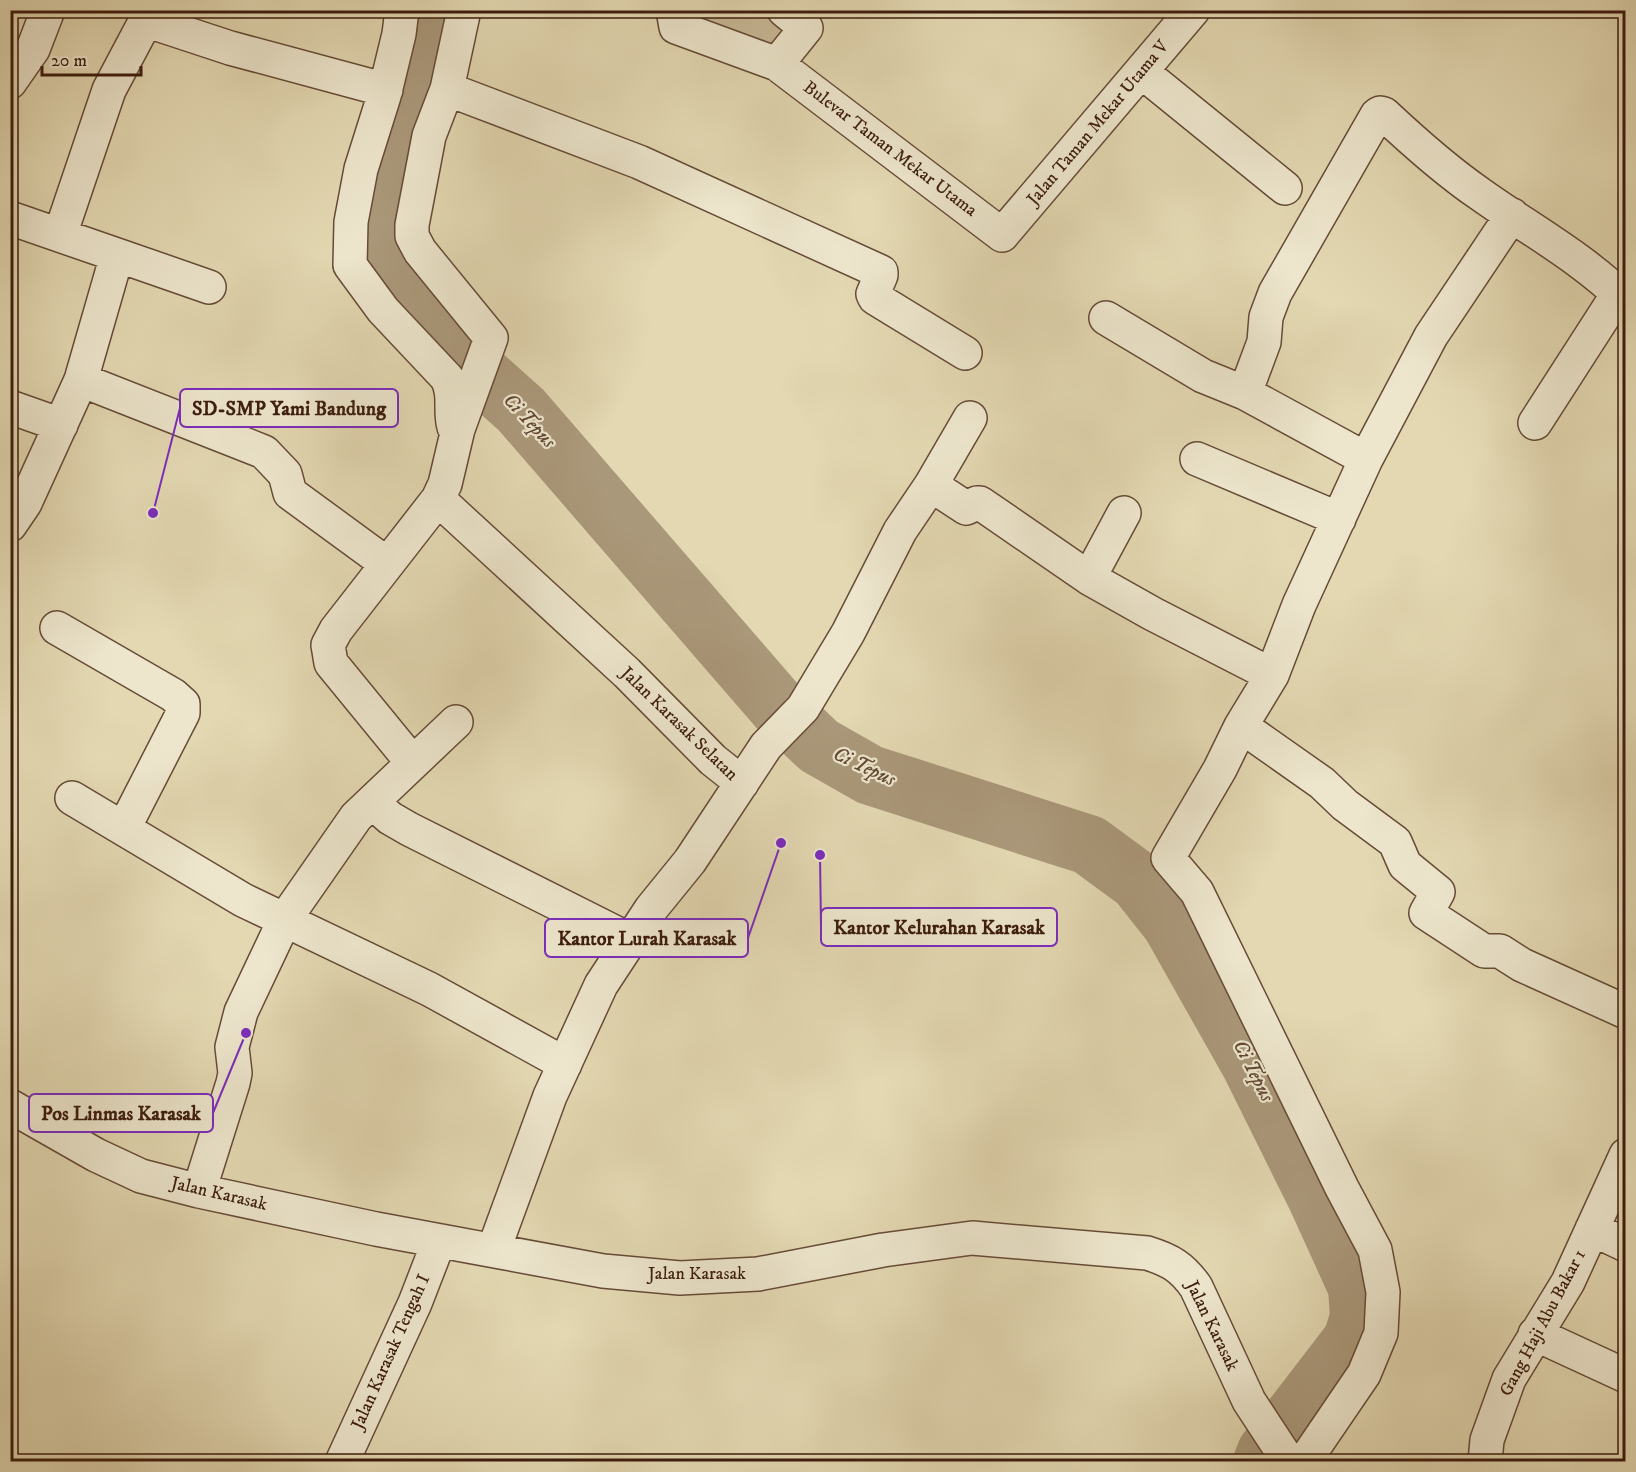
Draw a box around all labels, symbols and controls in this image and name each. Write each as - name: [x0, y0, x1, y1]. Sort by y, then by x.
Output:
- street label: Jalan Taman Mekar Utama V: [1021, 35, 1174, 212]
- scale bar: [42, 39, 141, 77]
- text: 20 m: [51, 50, 87, 72]
- street label: Bulevar Taman Mekar Utama: [799, 76, 982, 222]
- water label: Ci Tepus: [497, 388, 561, 454]
- callout: SD-SMP Yami Bandung: [180, 389, 398, 427]
- text: SD-SMP Yami Bandung: [192, 397, 387, 422]
- street label: Jalan Karasak Selatan: [614, 661, 743, 786]
- water label: Ci Tepus: [829, 742, 900, 793]
- callout: Kantor Kelurahan Karasak: [821, 908, 1057, 946]
- text: Kantor Kelurahan Karasak: [833, 916, 1046, 941]
- callout: Kantor Lurah Karasak: [545, 919, 748, 957]
- text: Kantor Lurah Karasak: [557, 927, 738, 952]
- water label: Ci Tepus: [1227, 1036, 1280, 1107]
- callout: Pos Linmas Karasak: [29, 1094, 213, 1132]
- text: Pos Linmas Karasak: [41, 1102, 202, 1127]
- street label: Jalan Karasak: [167, 1172, 269, 1216]
- street label: Gang Haji Abu Bakar 1: [1495, 1246, 1591, 1400]
- street label: Jalan Karasak: [646, 1263, 746, 1285]
- street label: Jalan Karasak Tengah I: [346, 1271, 435, 1435]
- street label: Jalan Karasak: [1180, 1275, 1243, 1375]

